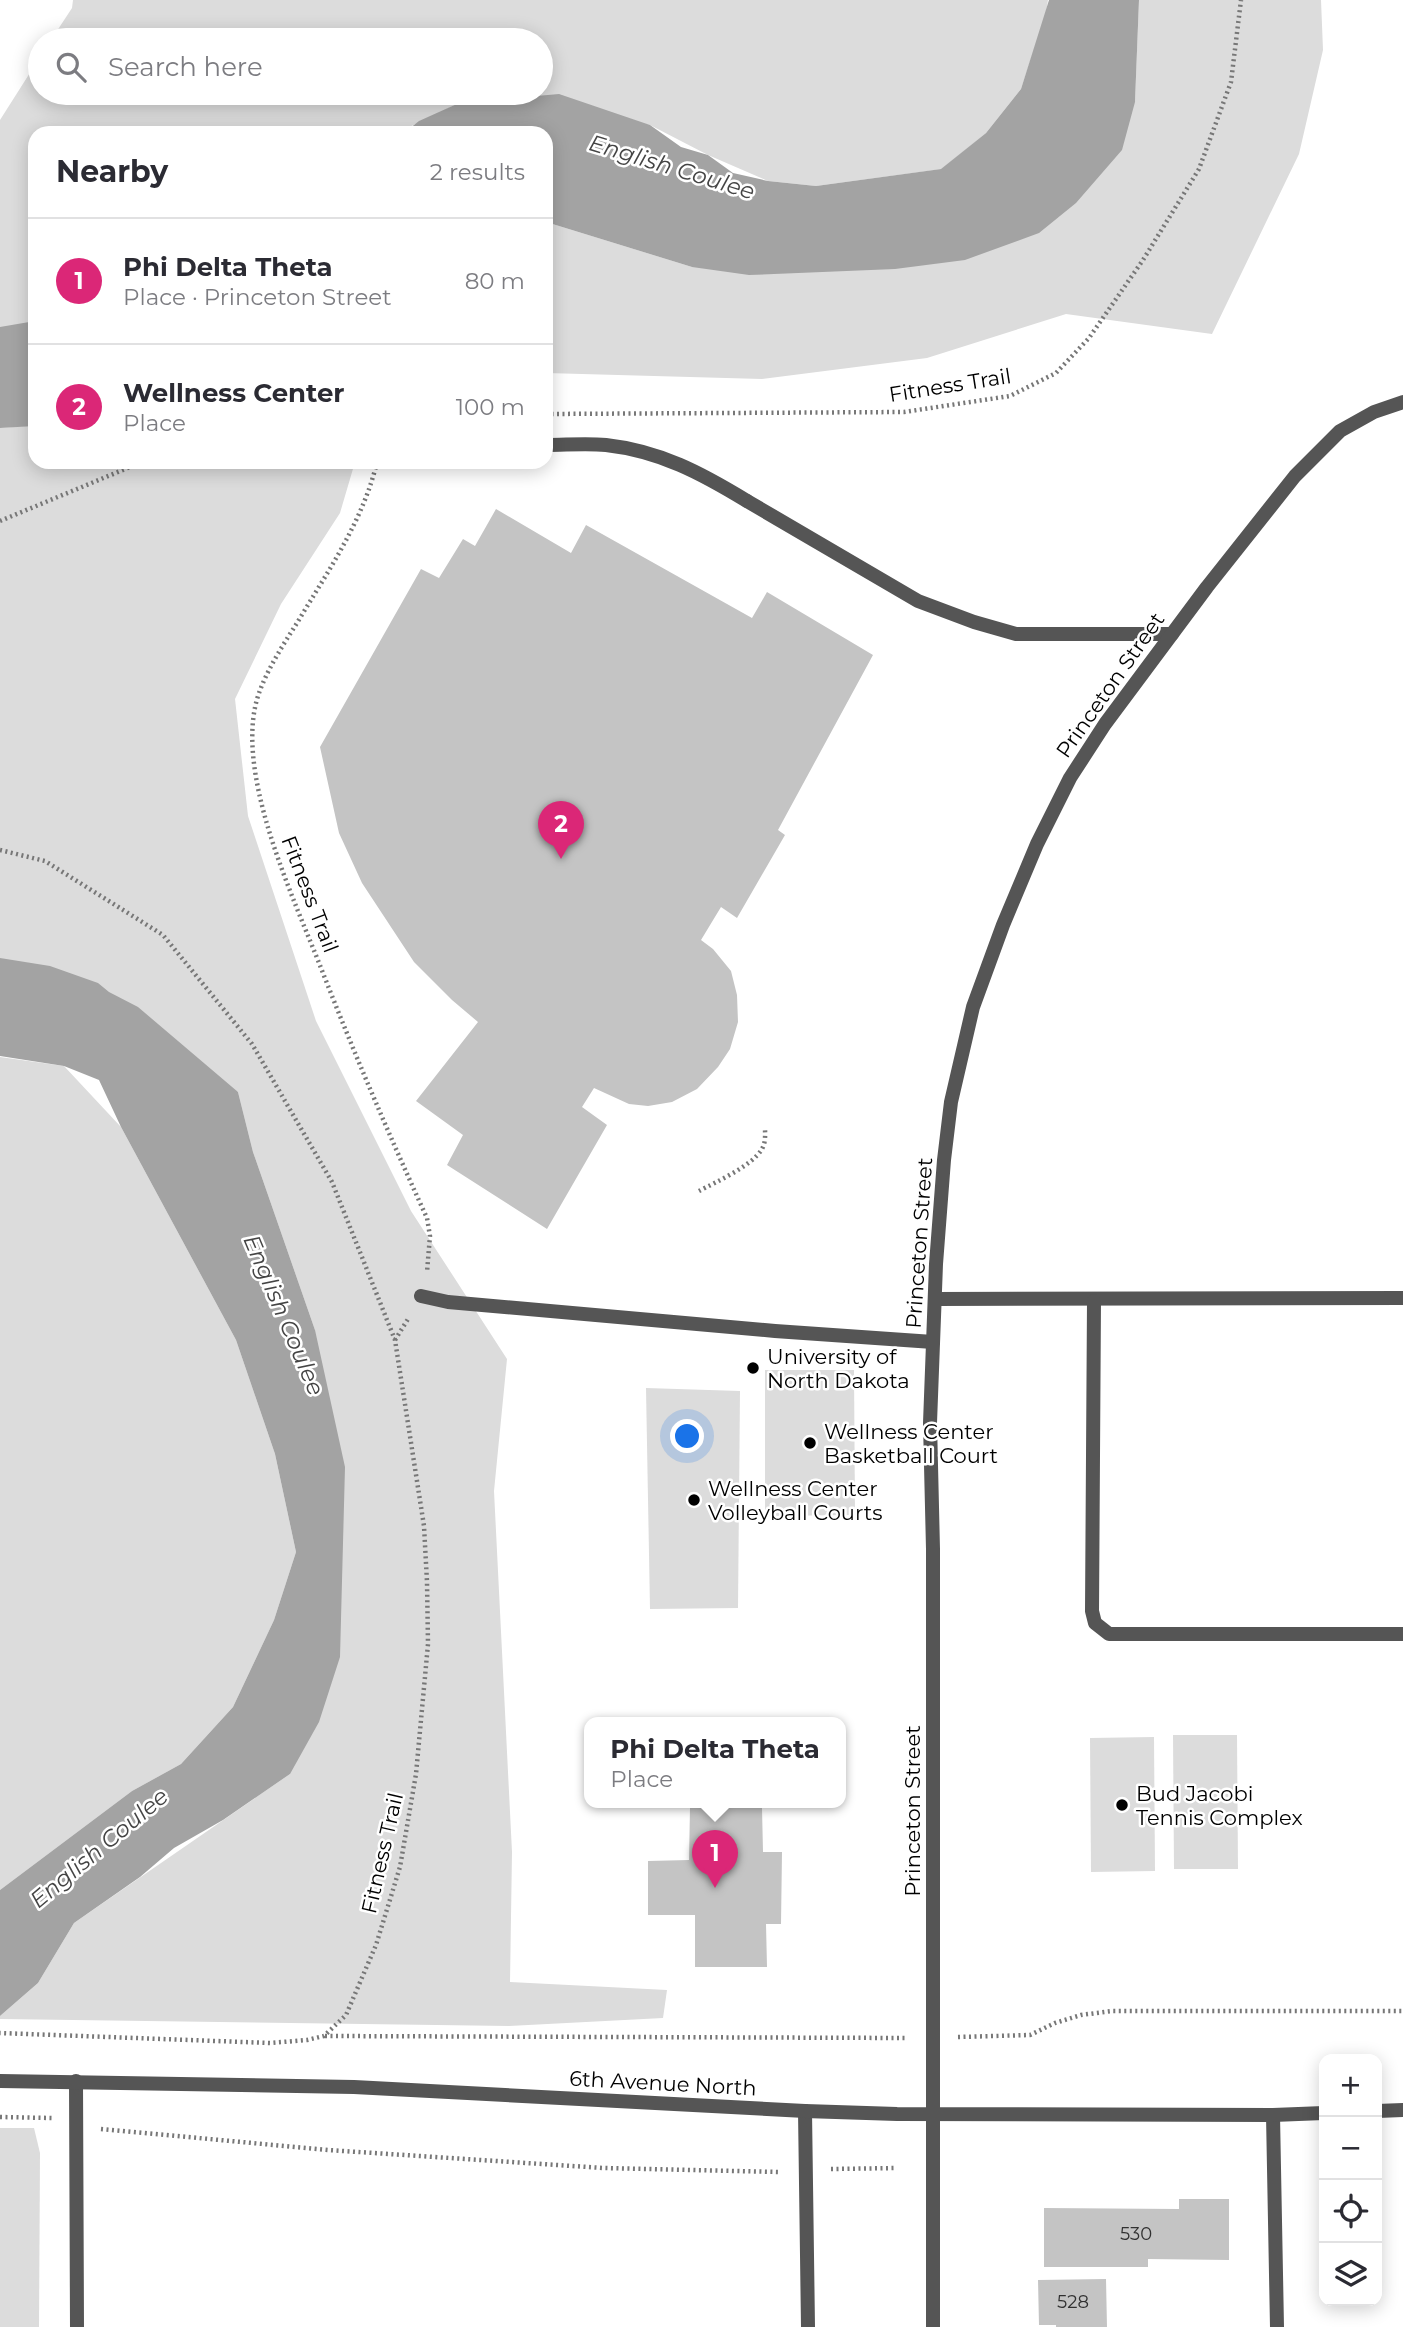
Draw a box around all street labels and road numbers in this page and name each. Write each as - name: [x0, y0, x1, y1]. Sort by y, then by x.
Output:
- street label: Fitness Trail: [887, 363, 1013, 407]
- street label: Princeton Street: [1051, 608, 1169, 762]
- street label: Fitness Trail: [276, 832, 344, 956]
- street label: Princeton Street: [901, 1157, 937, 1329]
- street label: Princeton Street: [900, 1725, 925, 1897]
- street label: Fitness Trail: [356, 1790, 408, 1916]
- street label: 6th Avenue North: [569, 2066, 757, 2100]

